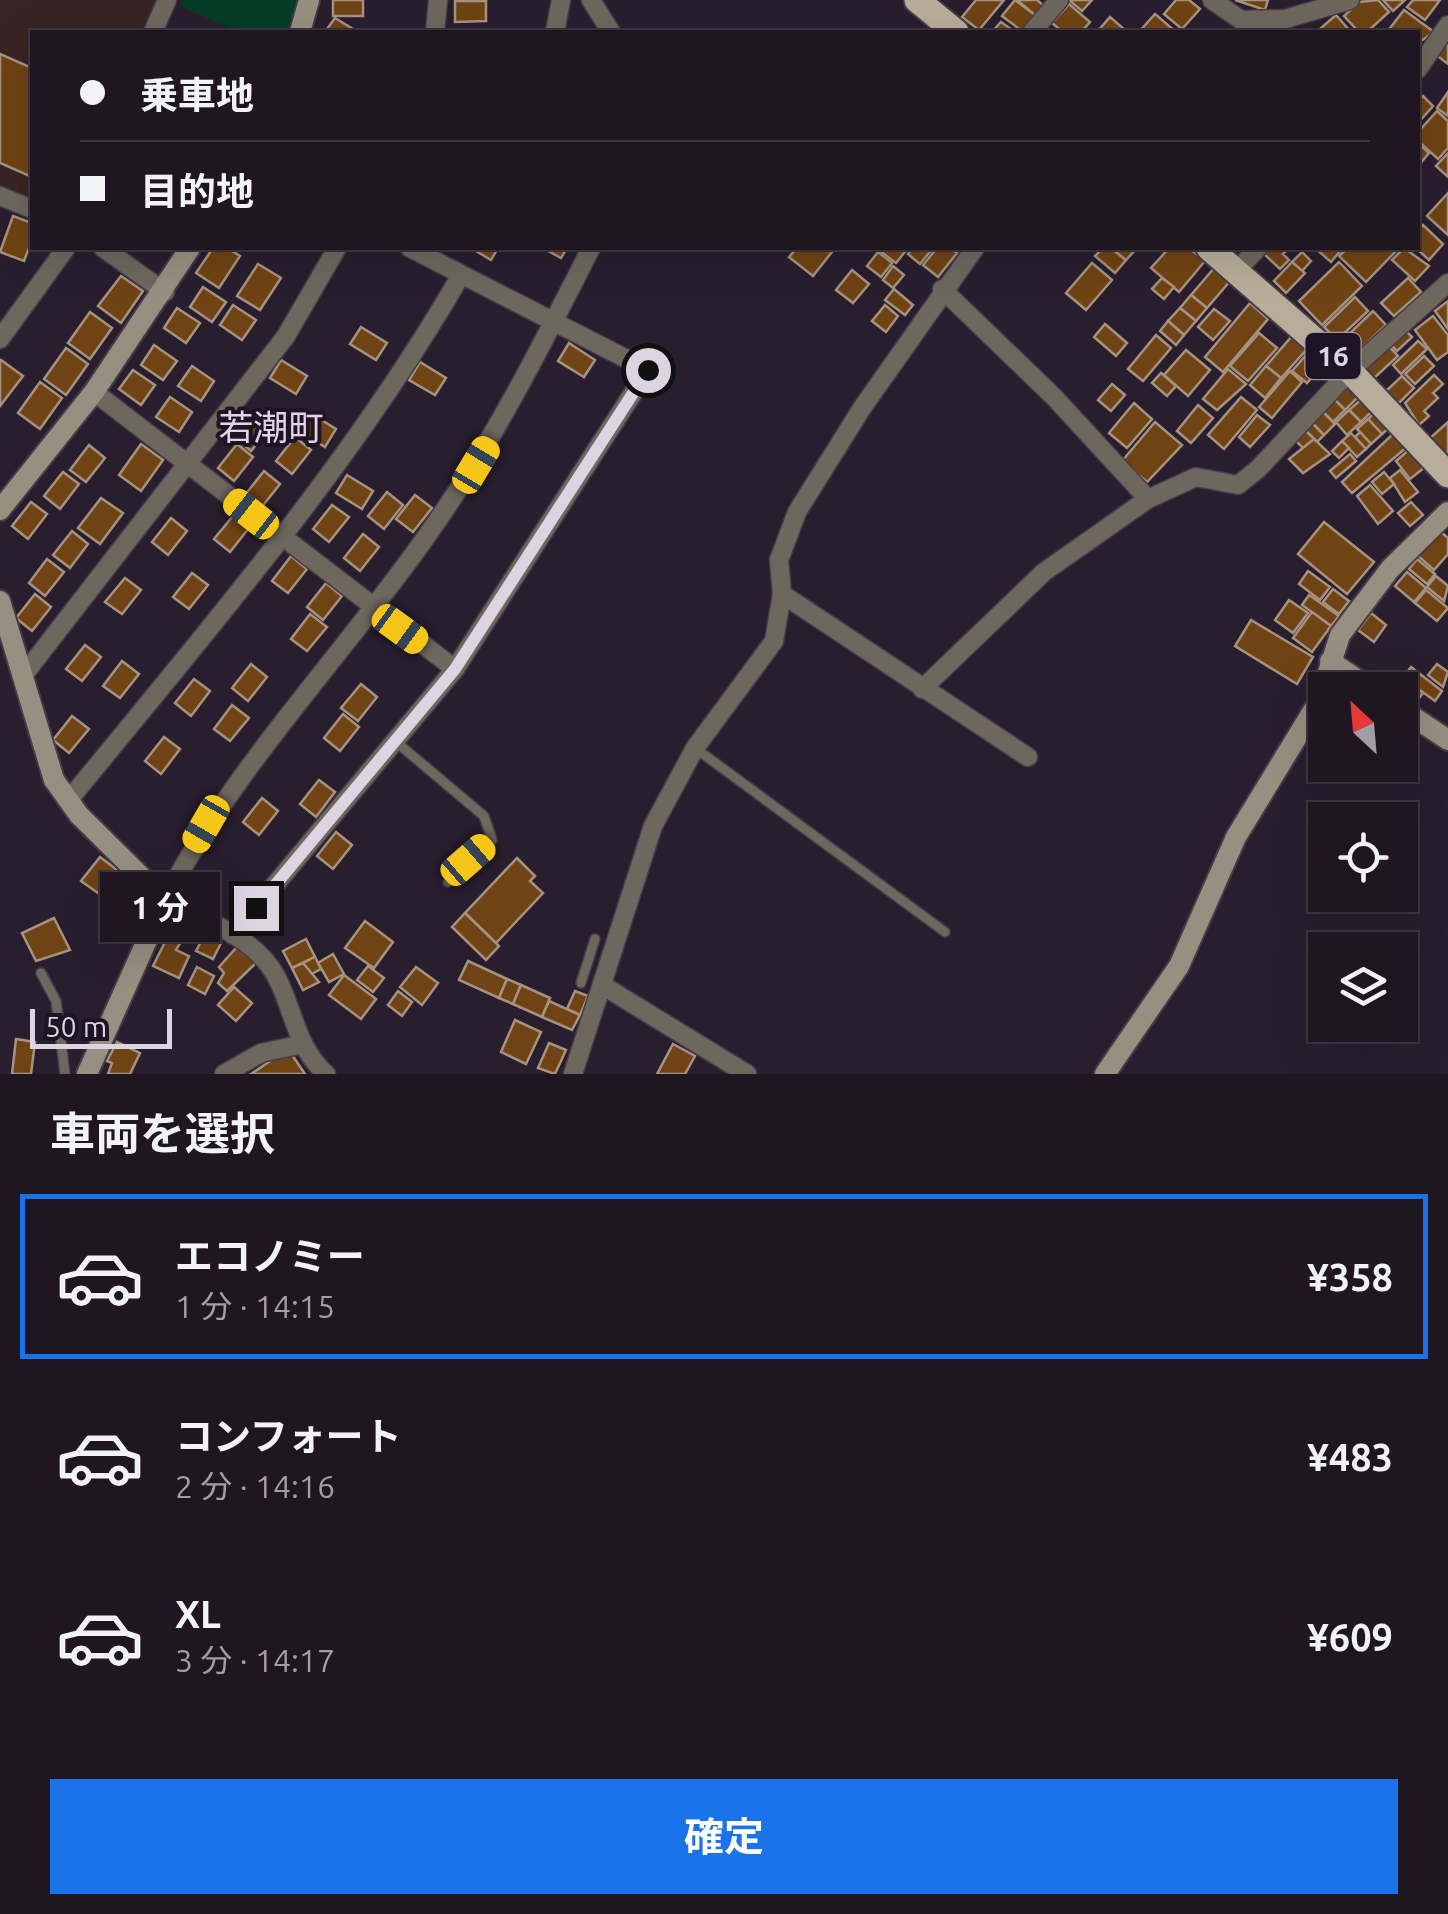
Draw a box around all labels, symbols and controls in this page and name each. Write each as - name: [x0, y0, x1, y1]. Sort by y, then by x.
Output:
- text: 乗車地: [140, 74, 254, 116]
- text: 目的地: [140, 170, 254, 212]
- road number: 16: [1306, 333, 1360, 379]
- route start: [626, 348, 671, 393]
- district label: 若潮町: [218, 407, 324, 447]
- car: [448, 432, 504, 498]
- car: [218, 484, 284, 544]
- car: [367, 599, 433, 659]
- north arrow: [1308, 672, 1418, 782]
- map controls: [1308, 672, 1418, 1042]
- car: [178, 791, 234, 857]
- button: locate: [1308, 802, 1418, 912]
- car: [436, 829, 500, 891]
- callout: 1 分: [101, 873, 221, 943]
- route end: [234, 886, 279, 931]
- text: 1 分: [131, 889, 189, 925]
- button: layers: [1308, 932, 1418, 1042]
- scale bar: [30, 1004, 172, 1048]
- text: 50 m: [45, 1011, 107, 1042]
- text: 車両を選択: [50, 1108, 275, 1159]
- icon: car: [55, 1232, 145, 1322]
- text: エコノミー: [175, 1235, 365, 1277]
- text: ¥358: [1307, 1256, 1393, 1298]
- text: 1 分 · 14:15: [175, 1288, 335, 1324]
- icon: car: [55, 1412, 145, 1502]
- text: コンフォート: [175, 1415, 402, 1457]
- text: ¥483: [1307, 1436, 1393, 1478]
- text: 2 分 · 14:16: [175, 1468, 335, 1504]
- icon: car: [55, 1592, 145, 1682]
- text: XL: [175, 1593, 221, 1635]
- text: ¥609: [1307, 1616, 1393, 1658]
- text: 3 分 · 14:17: [175, 1642, 335, 1678]
- button: 確定: [50, 1779, 1398, 1894]

